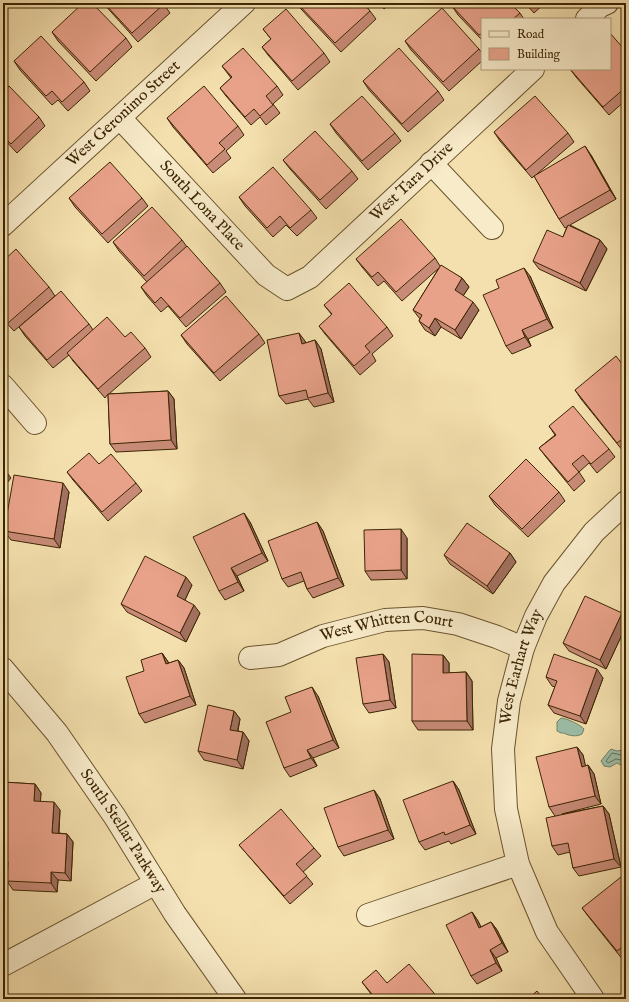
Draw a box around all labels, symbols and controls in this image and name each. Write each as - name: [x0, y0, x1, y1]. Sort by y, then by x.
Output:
- legend: [481, 18, 611, 70]
- text: Road: [517, 27, 545, 42]
- text: Building: [517, 47, 561, 62]
- street label: West Geronimo Street: [62, 56, 185, 171]
- street label: West Tara Drive: [366, 138, 458, 226]
- street label: South Lona Place: [155, 156, 249, 255]
- street label: West Earhart Way: [496, 605, 548, 726]
- street label: West Whitten Court: [318, 608, 455, 646]
- street label: South Stellar Parkway: [75, 765, 170, 897]

